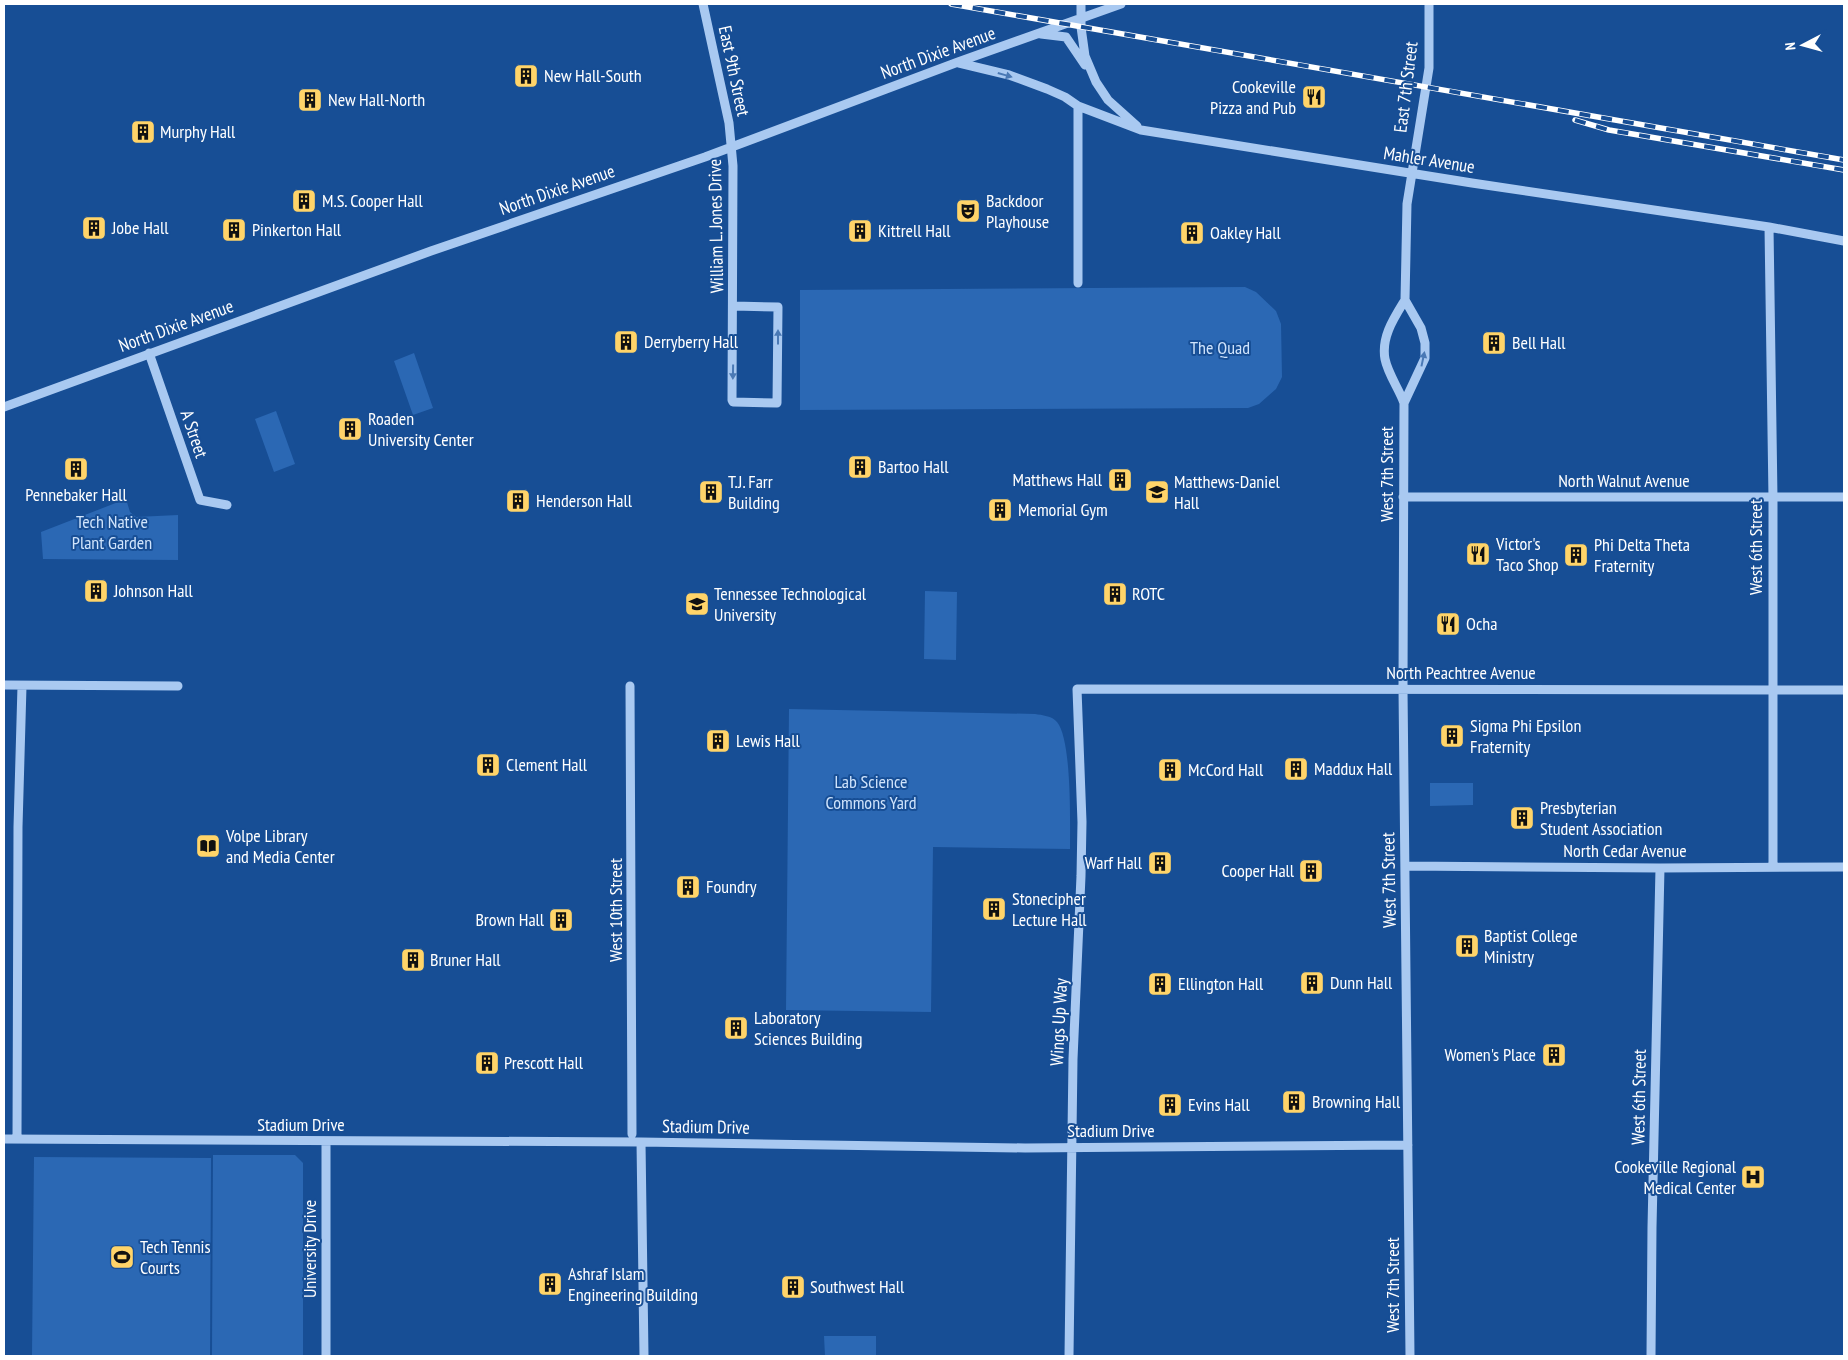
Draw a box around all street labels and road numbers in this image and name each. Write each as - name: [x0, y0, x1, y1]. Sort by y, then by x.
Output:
- street label: North Dixie Avenue: [877, 21, 998, 84]
- street label: East 9th Street: [714, 24, 755, 118]
- street label: East 7th Street: [1389, 40, 1423, 134]
- street label: Mahler Avenue: [1382, 141, 1476, 178]
- street label: North Dixie Avenue: [496, 159, 618, 220]
- street label: William L. Jones Drive: [703, 159, 728, 293]
- street label: North Dixie Avenue: [115, 294, 236, 357]
- street label: A Street: [176, 407, 213, 461]
- street label: West 7th Street: [1375, 426, 1398, 522]
- street label: North Walnut Avenue: [1558, 469, 1690, 492]
- street label: West 6th Street: [1744, 499, 1767, 595]
- street label: North Peachtree Avenue: [1386, 661, 1536, 684]
- street label: West 7th Street: [1376, 832, 1401, 928]
- street label: North Cedar Avenue: [1563, 839, 1687, 862]
- street label: West 10th Street: [604, 858, 627, 962]
- street label: Wings Up Way: [1045, 977, 1072, 1066]
- street label: West 6th Street: [1626, 1049, 1651, 1145]
- street label: Stadium Drive: [257, 1113, 345, 1136]
- street label: Stadium Drive: [662, 1114, 750, 1139]
- street label: Stadium Drive: [1067, 1119, 1155, 1142]
- street label: University Drive: [298, 1200, 321, 1298]
- street label: West 7th Street: [1381, 1237, 1404, 1333]

